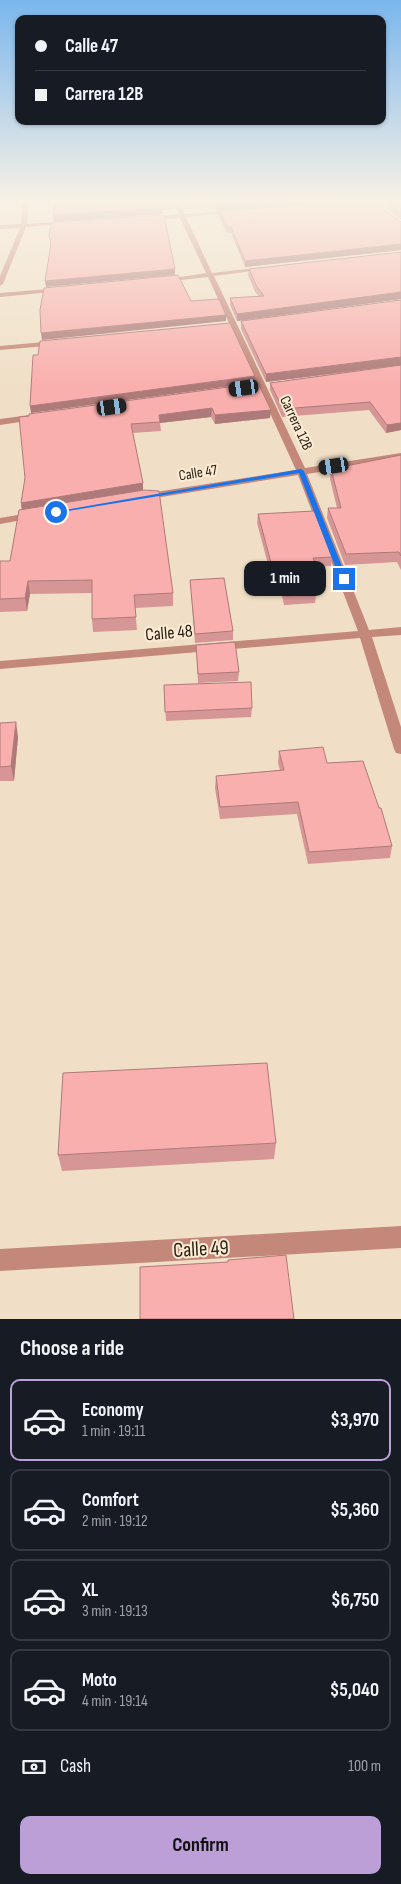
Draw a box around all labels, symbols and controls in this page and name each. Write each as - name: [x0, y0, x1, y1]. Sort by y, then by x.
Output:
- text: Calle 47: [65, 35, 118, 58]
- text: Carrera 12B: [65, 83, 143, 106]
- car: [228, 378, 259, 398]
- street label: Carrera 12B: [275, 393, 317, 453]
- car: [96, 397, 127, 417]
- car: [318, 456, 349, 476]
- street label: Calle 47: [177, 461, 219, 485]
- route start: [45, 501, 67, 523]
- callout: 1 min: [244, 562, 326, 596]
- route end: [333, 568, 355, 590]
- text: 1 min: [270, 569, 300, 588]
- street label: Calle 48: [144, 620, 194, 646]
- street label: Calle 49: [173, 1235, 229, 1263]
- text: Choose a ride: [20, 1335, 124, 1362]
- icon: car: [22, 1398, 67, 1443]
- text: Economy: [82, 1399, 144, 1422]
- text: $3,970: [330, 1409, 379, 1432]
- text: 1 min · 19:11: [82, 1422, 145, 1441]
- icon: car: [22, 1488, 67, 1533]
- text: Comfort: [82, 1489, 139, 1512]
- text: $5,360: [330, 1499, 379, 1522]
- text: 2 min · 19:12: [82, 1512, 148, 1531]
- icon: car: [22, 1578, 67, 1623]
- text: XL: [82, 1579, 98, 1602]
- text: $6,750: [331, 1589, 379, 1612]
- text: 3 min · 19:13: [82, 1602, 148, 1621]
- icon: car: [22, 1668, 67, 1713]
- text: Moto: [82, 1669, 117, 1692]
- text: $5,040: [330, 1679, 379, 1702]
- text: 4 min · 19:14: [82, 1692, 148, 1711]
- icon: cash: [20, 1753, 48, 1781]
- text: Cash: [60, 1755, 91, 1778]
- text: 100 m: [348, 1757, 381, 1776]
- button: Confirm: [20, 1816, 381, 1874]

